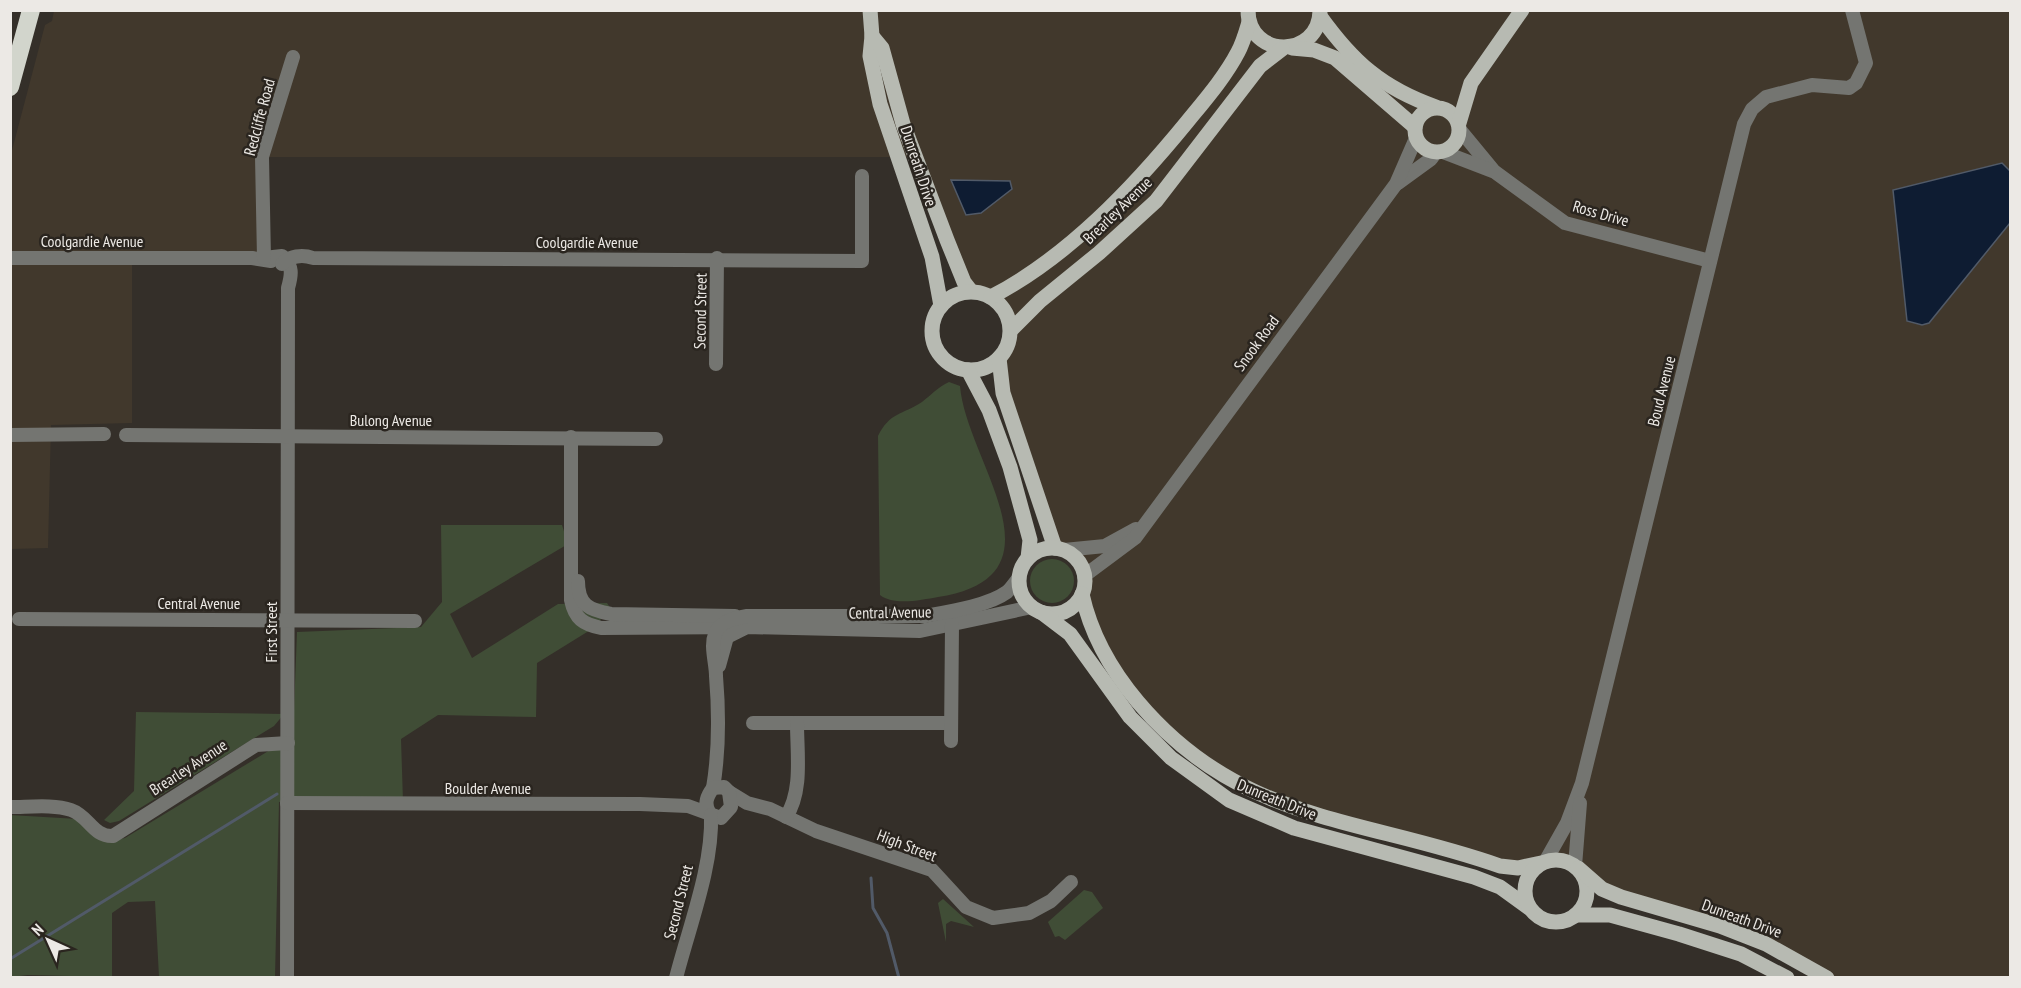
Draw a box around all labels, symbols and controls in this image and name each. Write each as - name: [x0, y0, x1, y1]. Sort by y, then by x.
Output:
- street label: Redcliffe Road: [239, 76, 279, 158]
- street label: Dunreath Drive: [897, 123, 941, 209]
- street label: Brearley Avenue: [1078, 172, 1156, 248]
- street label: Ross Drive: [1571, 195, 1631, 231]
- street label: Coolgardie Avenue: [41, 231, 143, 251]
- street label: Coolgardie Avenue: [536, 232, 638, 252]
- street label: Second Street: [689, 272, 711, 349]
- street label: Snook Road: [1229, 311, 1283, 375]
- street label: Boud Avenue: [1643, 354, 1679, 428]
- street label: Bulong Avenue: [350, 410, 432, 430]
- street label: Central Avenue: [158, 593, 240, 613]
- street label: First Street: [261, 601, 281, 662]
- street label: Central Avenue: [848, 601, 932, 623]
- street label: Brearley Avenue: [146, 735, 230, 799]
- street label: Dunreath Drive: [1234, 774, 1320, 824]
- street label: Boulder Avenue: [445, 778, 531, 798]
- street label: High Street: [874, 824, 940, 866]
- street label: Second Street: [659, 862, 697, 941]
- street label: Dunreath Drive: [1699, 894, 1785, 942]
- north arrow: [18, 910, 78, 970]
- text: N: [27, 919, 48, 940]

